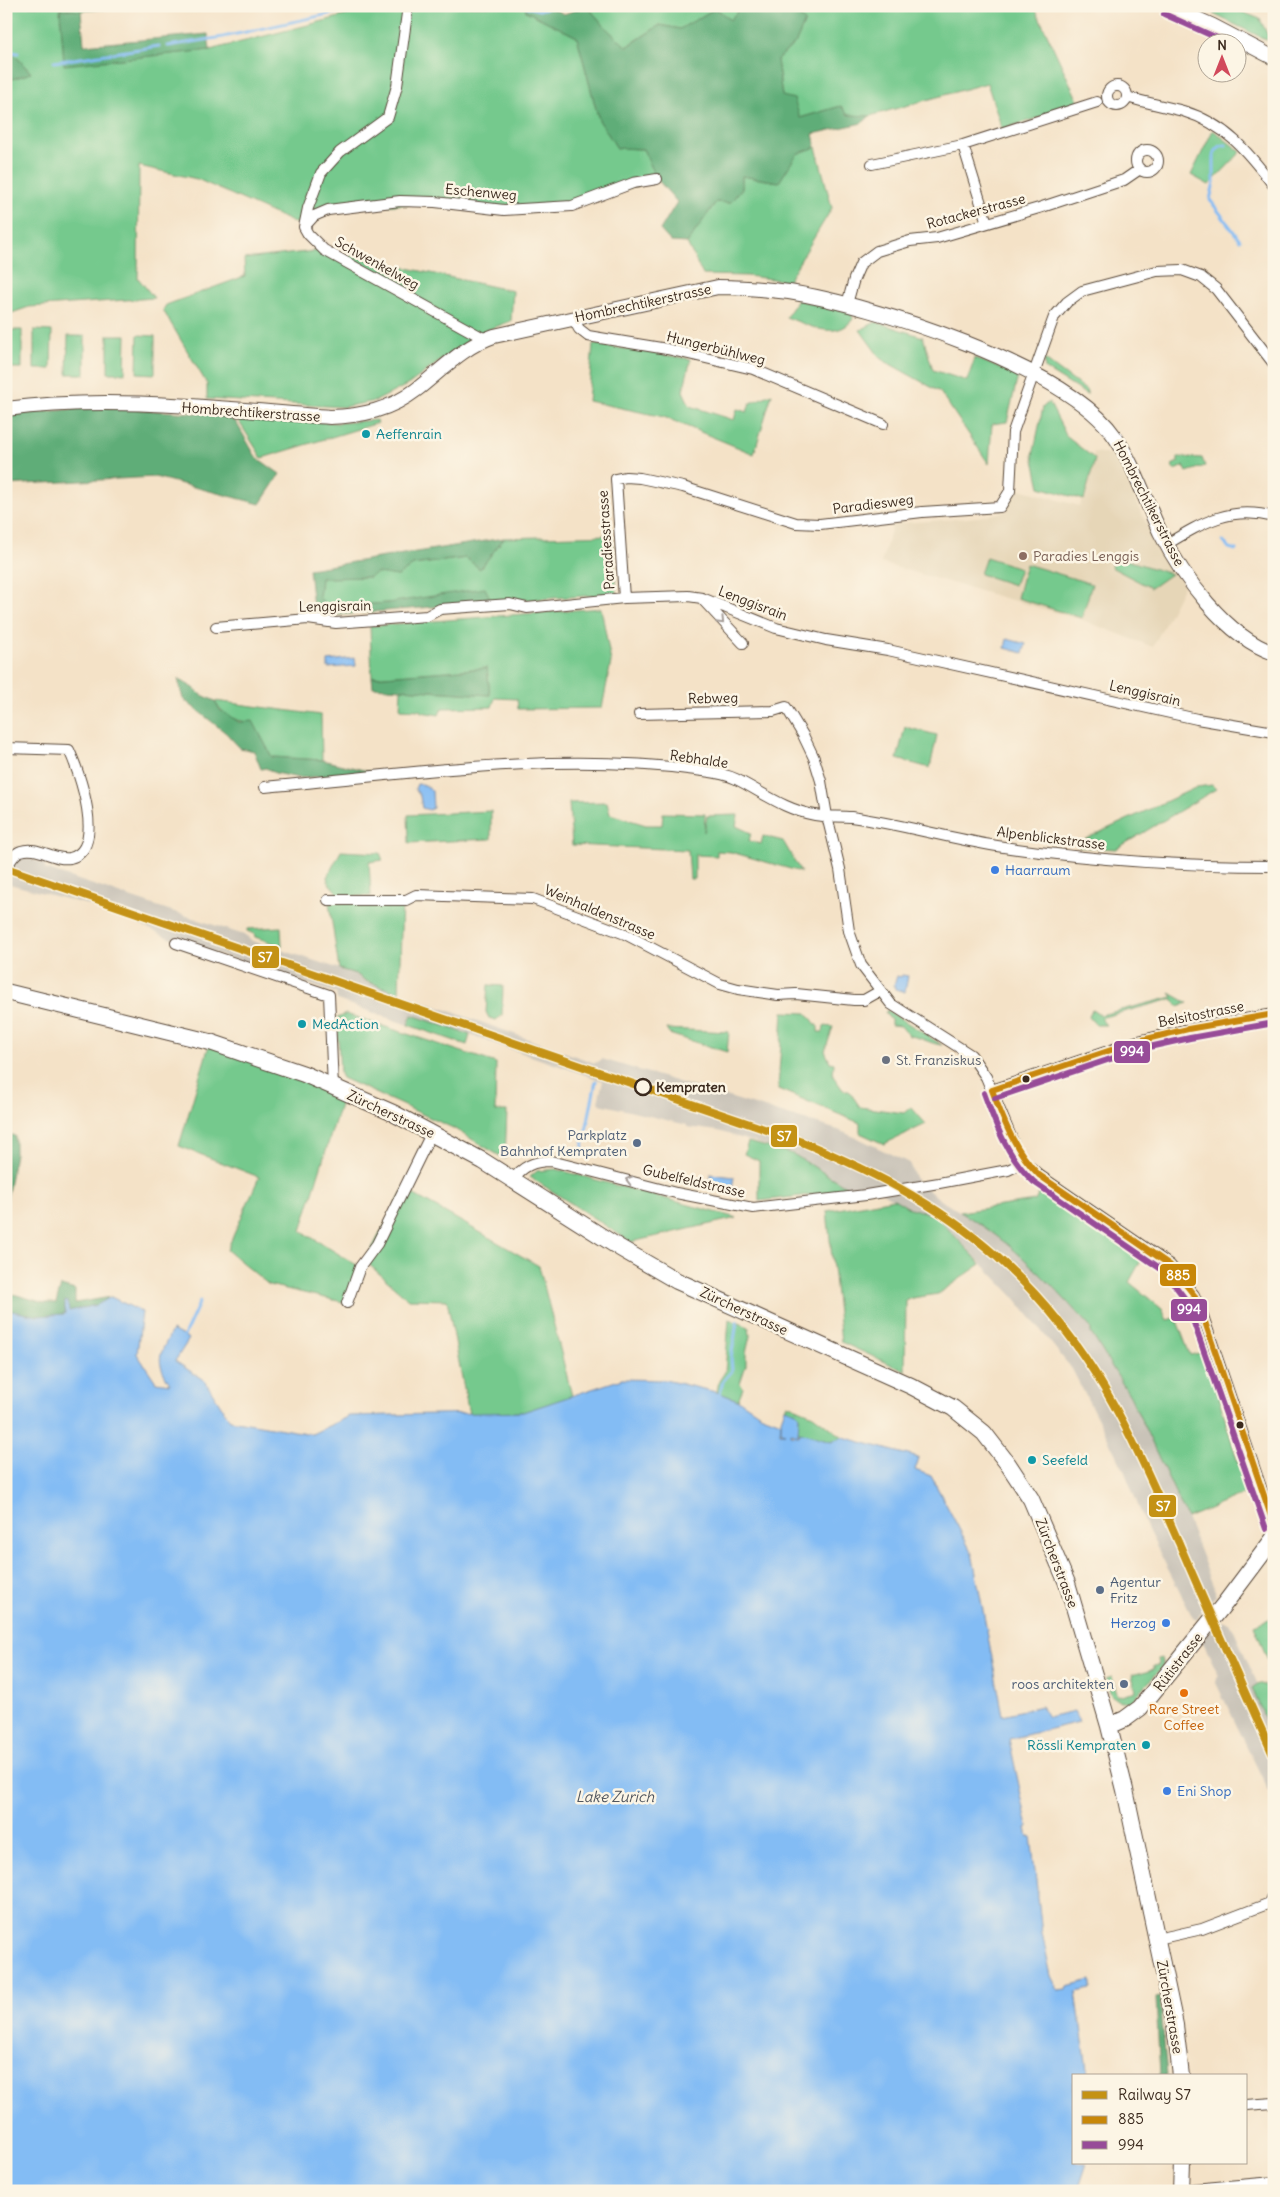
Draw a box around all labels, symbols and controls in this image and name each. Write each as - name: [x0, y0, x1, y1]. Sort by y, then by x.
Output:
- north arrow: [1198, 32, 1248, 82]
- text: N: [1217, 36, 1227, 54]
- street label: Eschenweg: [444, 180, 518, 204]
- street label: Rotackerstrasse: [925, 189, 1027, 233]
- street label: Schwenkelweg: [332, 232, 422, 294]
- street label: Hombrechtikerstrasse: [573, 280, 713, 326]
- street label: Hungerbühlweg: [665, 327, 767, 369]
- street label: Hombrechtikerstrasse: [181, 398, 321, 426]
- place label: Aeffenrain: [376, 425, 442, 443]
- marker: Aeffenrain: [360, 428, 372, 440]
- street label: Hombrechtikerstrasse: [1109, 437, 1189, 569]
- street label: Paradiesstrasse: [594, 490, 618, 590]
- street label: Paradiesweg: [832, 490, 914, 518]
- place label: Paradies Lenggis: [1033, 547, 1139, 565]
- marker: Paradies Lenggis: [1017, 550, 1029, 562]
- street label: Lenggisrain: [716, 582, 790, 624]
- street label: Lenggisrain: [298, 596, 372, 616]
- one-way arrow: [716, 615, 725, 624]
- street label: Lenggisrain: [1108, 676, 1182, 710]
- street label: Rebweg: [688, 689, 738, 707]
- street label: Rebhalde: [669, 746, 729, 772]
- street label: Alpenblickstrasse: [996, 822, 1106, 854]
- place label: Haarraum: [1005, 861, 1071, 879]
- marker: Haarraum: [989, 864, 1001, 876]
- street label: Weinhaldenstrasse: [542, 880, 658, 944]
- line badge: S7: [251, 945, 280, 969]
- text: S7: [258, 948, 272, 966]
- street label: Belsitostrasse: [1157, 997, 1245, 1031]
- place label: MedAction: [312, 1015, 379, 1033]
- marker: MedAction: [296, 1018, 308, 1030]
- line badge: 994: [1113, 1040, 1151, 1064]
- text: 994: [1120, 1042, 1144, 1060]
- place label: St. Franziskus: [896, 1051, 981, 1069]
- marker: St. Franziskus: [880, 1054, 892, 1066]
- unlabelled marker: [1021, 1074, 1031, 1084]
- marker: Kempraten: [634, 1078, 652, 1096]
- place label: Kempraten: [656, 1078, 726, 1096]
- street label: Zürcherstrasse: [344, 1086, 438, 1142]
- line badge: S7: [770, 1124, 798, 1148]
- place label: Parkplatz Bahnhof Kempraten: [500, 1126, 627, 1160]
- text: S7: [777, 1127, 791, 1145]
- marker: Parkplatz Bahnhof Kempraten: [631, 1137, 643, 1149]
- street label: Gubelfeldstrasse: [641, 1160, 747, 1202]
- one-way arrow: [625, 1176, 633, 1186]
- line badge: 885: [1159, 1263, 1197, 1287]
- text: 885: [1166, 1266, 1190, 1284]
- street label: Zürcherstrasse: [697, 1283, 791, 1339]
- line badge: 994: [1170, 1298, 1208, 1322]
- text: 994: [1177, 1300, 1201, 1318]
- unlabelled marker: [1235, 1420, 1245, 1430]
- place label: Seefeld: [1042, 1451, 1088, 1469]
- marker: Seefeld: [1026, 1454, 1038, 1466]
- line badge: S7: [1148, 1494, 1177, 1518]
- text: S7: [1156, 1497, 1170, 1515]
- street label: Zürcherstrasse: [1032, 1516, 1082, 1610]
- place label: Agentur Fritz: [1110, 1573, 1161, 1607]
- marker: Agentur Fritz: [1094, 1584, 1106, 1596]
- place label: Herzog: [1111, 1614, 1156, 1632]
- marker: Herzog: [1160, 1617, 1172, 1629]
- street label: Rütistrasse: [1149, 1629, 1207, 1695]
- place label: roos architekten: [1012, 1675, 1114, 1693]
- marker: roos architekten: [1118, 1678, 1130, 1690]
- marker: Rare Street Coffee: [1178, 1687, 1190, 1699]
- place label: Rare Street Coffee: [1149, 1700, 1219, 1734]
- place label: Rössli Kempraten: [1027, 1736, 1136, 1754]
- marker: Rössli Kempraten: [1140, 1739, 1152, 1751]
- place label: Eni Shop: [1177, 1782, 1231, 1800]
- marker: Eni Shop: [1161, 1785, 1173, 1797]
- water label: Lake Zurich: [576, 1787, 655, 1806]
- street label: Zürcherstrasse: [1153, 1959, 1187, 2055]
- legend: [1072, 2074, 1248, 2164]
- text: Railway S7: [1118, 2085, 1191, 2104]
- text: 885: [1118, 2109, 1144, 2128]
- text: 994: [1118, 2135, 1144, 2154]

